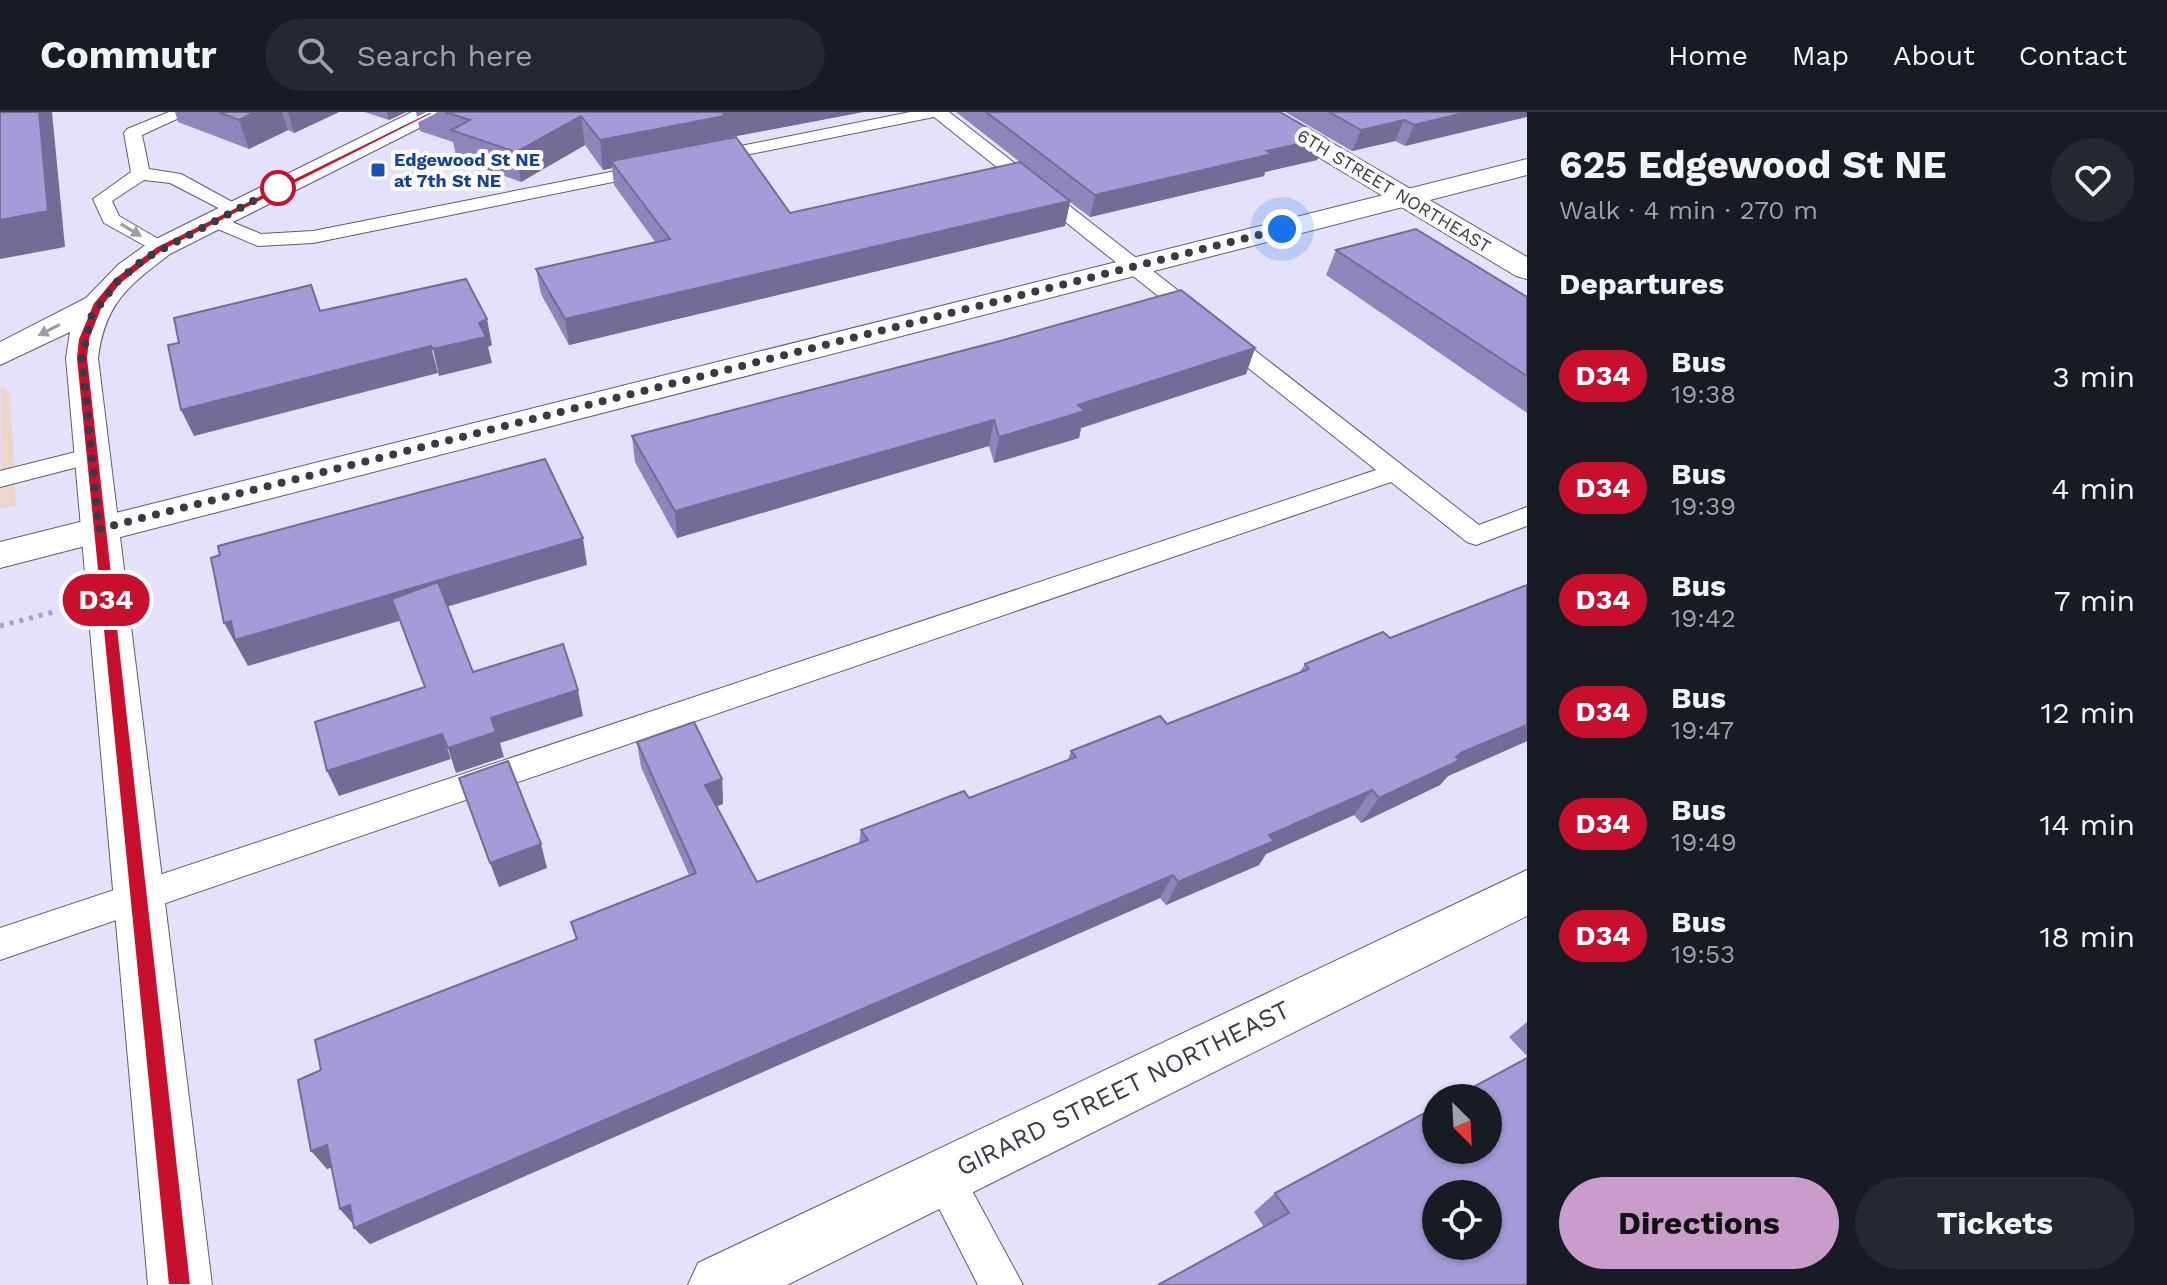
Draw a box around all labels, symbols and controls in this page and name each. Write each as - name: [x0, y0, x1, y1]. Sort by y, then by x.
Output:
- search box: [265, 19, 825, 91]
- text: Commutr: [40, 33, 217, 77]
- icon: search: [293, 33, 337, 77]
- text: Search here: [357, 38, 532, 73]
- text: Home: [1668, 39, 1748, 72]
- text: Map: [1792, 39, 1849, 72]
- text: About: [1893, 39, 1975, 72]
- text: Contact: [2019, 39, 2127, 72]
- street label: 6TH STREET NORTHEAST: [1294, 124, 1495, 257]
- button: heart: [2051, 138, 2135, 222]
- text: 625 Edgewood St NE: [1559, 143, 1946, 187]
- place label: Edgewood St NE at 7th St NE: [394, 149, 540, 191]
- marker: Edgewood St NE at 7th St NE: [369, 161, 387, 179]
- unlabelled marker: [261, 171, 295, 205]
- text: Walk · 4 min · 270 m: [1559, 195, 1818, 225]
- your location: [1262, 209, 1302, 249]
- one-way arrow: [120, 223, 142, 237]
- text: Departures: [1559, 266, 1724, 301]
- one-way arrow: [37, 324, 60, 337]
- text: Bus: [1671, 344, 1726, 379]
- text: D34: [1576, 359, 1630, 392]
- text: 3 min: [2052, 359, 2135, 394]
- text: 19:38: [1671, 379, 1736, 409]
- text: Bus: [1671, 456, 1726, 491]
- text: D34: [1576, 471, 1630, 504]
- text: 4 min: [2051, 471, 2135, 506]
- text: 19:39: [1671, 491, 1736, 521]
- text: Bus: [1671, 568, 1726, 603]
- line badge: D34: [60, 574, 152, 626]
- text: D34: [79, 583, 133, 616]
- text: D34: [1576, 583, 1630, 616]
- text: 7 min: [2054, 583, 2135, 618]
- text: 19:42: [1671, 603, 1736, 633]
- text: Bus: [1671, 680, 1726, 715]
- text: D34: [1576, 695, 1630, 728]
- text: 12 min: [2040, 695, 2135, 730]
- text: 19:47: [1671, 715, 1734, 745]
- text: Bus: [1671, 792, 1726, 827]
- text: D34: [1576, 807, 1630, 840]
- text: 14 min: [2040, 807, 2135, 842]
- text: 19:49: [1671, 827, 1737, 857]
- text: Bus: [1671, 904, 1726, 939]
- text: D34: [1576, 919, 1630, 952]
- text: 18 min: [2039, 919, 2135, 954]
- text: 19:53: [1671, 939, 1735, 969]
- street label: GIRARD STREET NORTHEAST: [951, 994, 1295, 1182]
- north arrow: [1422, 1084, 1502, 1164]
- map controls: [1422, 1084, 1502, 1260]
- button: Directions: [1559, 1177, 1839, 1269]
- button: Tickets: [1855, 1177, 2135, 1269]
- button: locate: [1422, 1180, 1502, 1260]

